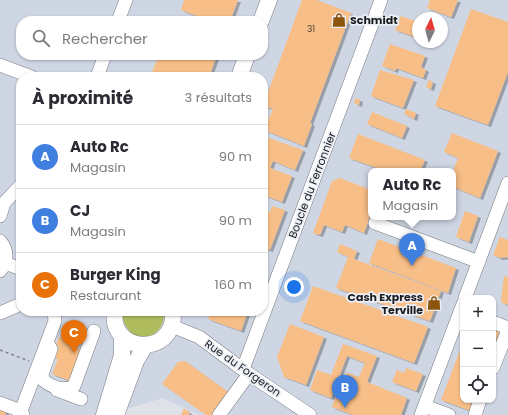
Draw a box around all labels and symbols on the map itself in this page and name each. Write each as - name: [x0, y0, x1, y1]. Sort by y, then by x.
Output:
- shop icon: Schmidt: [331, 12, 347, 28]
- place label: Schmidt: [350, 12, 398, 28]
- north arrow: [412, 12, 448, 48]
- house number: 31: [307, 23, 315, 35]
- street label: Boucle du Ferronnier: [284, 130, 340, 240]
- pin: A: [399, 233, 425, 266]
- your location: [284, 277, 304, 297]
- place label: Cash Express Terville: [348, 289, 423, 318]
- shop icon: Cash Express Terville: [426, 295, 442, 311]
- pin: C: [61, 320, 87, 353]
- street label: Rue du Forgeron: [202, 336, 284, 400]
- pin: B: [332, 375, 358, 408]

